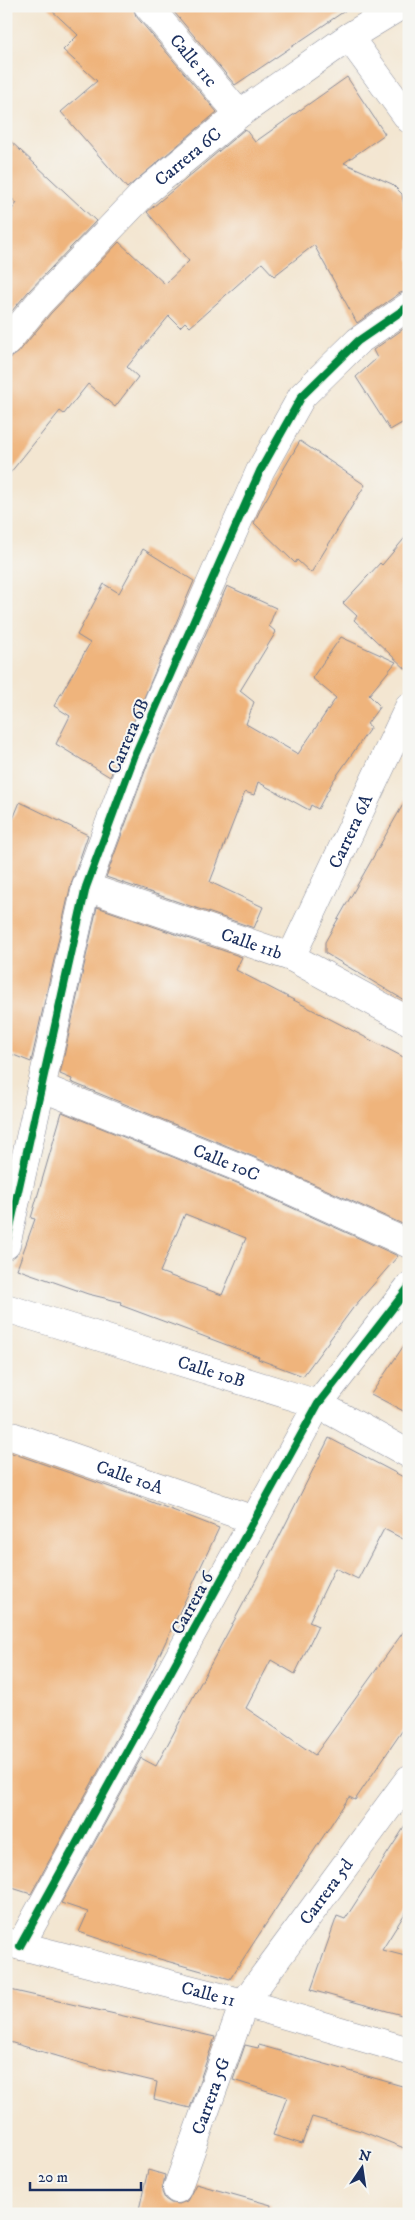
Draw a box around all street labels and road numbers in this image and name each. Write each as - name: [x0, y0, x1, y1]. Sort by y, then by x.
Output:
- street label: Calle 11c: [164, 30, 222, 92]
- street label: Carrera 6C: [151, 123, 226, 191]
- street label: Carrera 6B: [103, 696, 155, 777]
- street label: Carrera 6A: [324, 791, 378, 872]
- street label: Calle 11b: [218, 924, 285, 965]
- street label: Calle 10C: [189, 1140, 263, 1187]
- street label: Calle 10B: [175, 1351, 248, 1393]
- street label: Calle 10A: [93, 1456, 166, 1500]
- street label: Carrera 6: [167, 1568, 219, 1639]
- street label: Carrera 5d: [295, 1855, 358, 1930]
- street label: Calle 11: [179, 1977, 238, 2012]
- street label: Carrera 5G: [188, 2054, 236, 2138]

